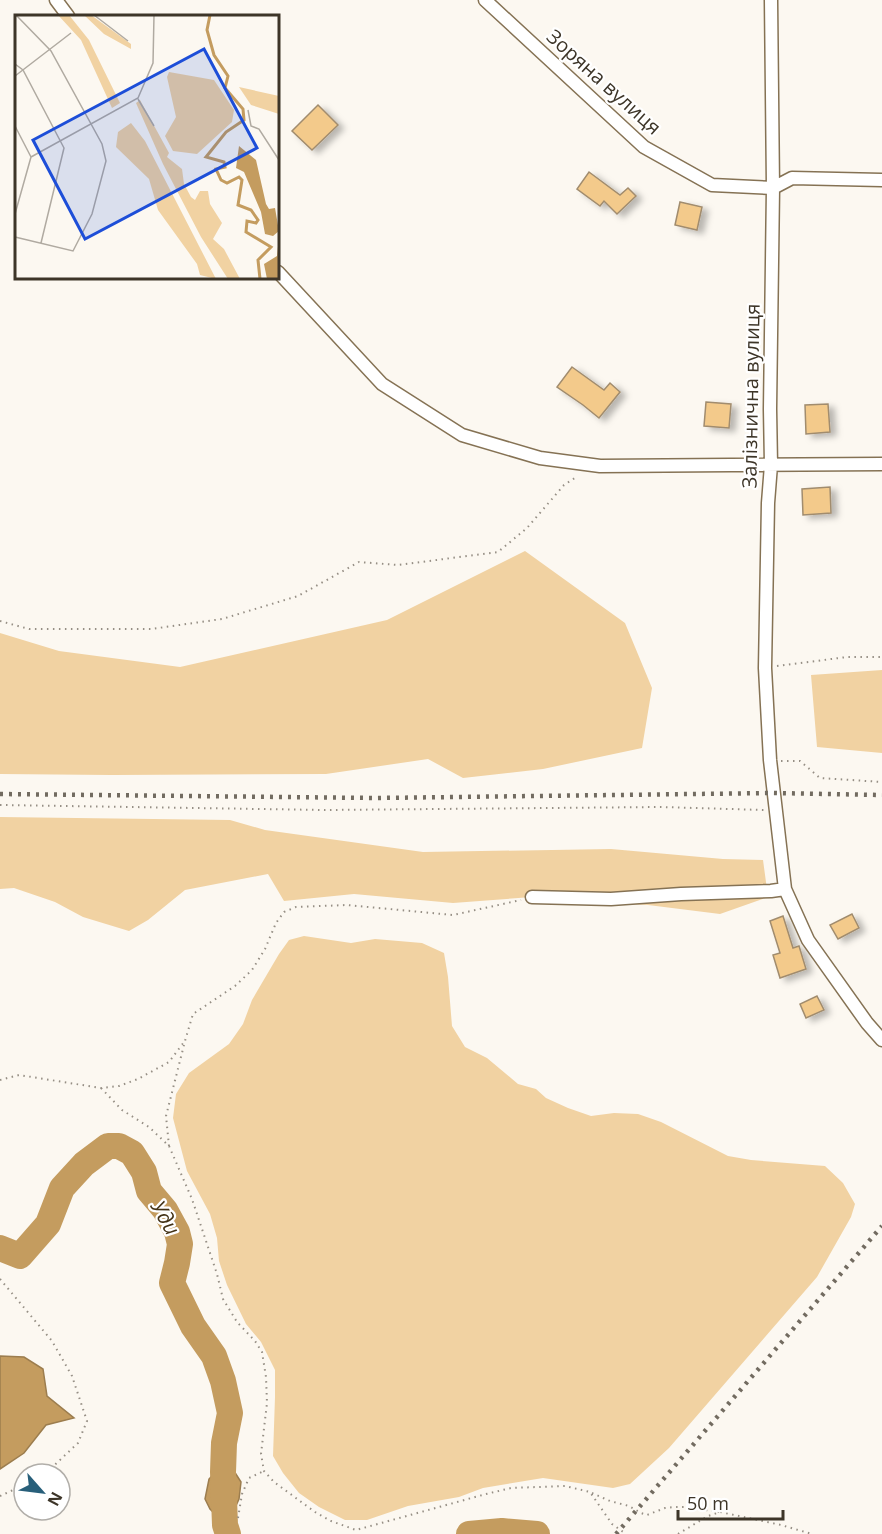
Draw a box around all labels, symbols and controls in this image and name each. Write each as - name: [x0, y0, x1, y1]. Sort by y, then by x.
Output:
- inset map: [15, 15, 279, 279]
- street label: Зоряна вулиця: [541, 23, 667, 140]
- street label: Залізнична вулиця: [735, 303, 766, 489]
- water label: Уди: [144, 1194, 187, 1240]
- north arrow: [12, 1462, 72, 1522]
- scale bar: [678, 1483, 783, 1521]
- text: N: [42, 1488, 68, 1510]
- text: 50 m: [687, 1491, 729, 1515]

